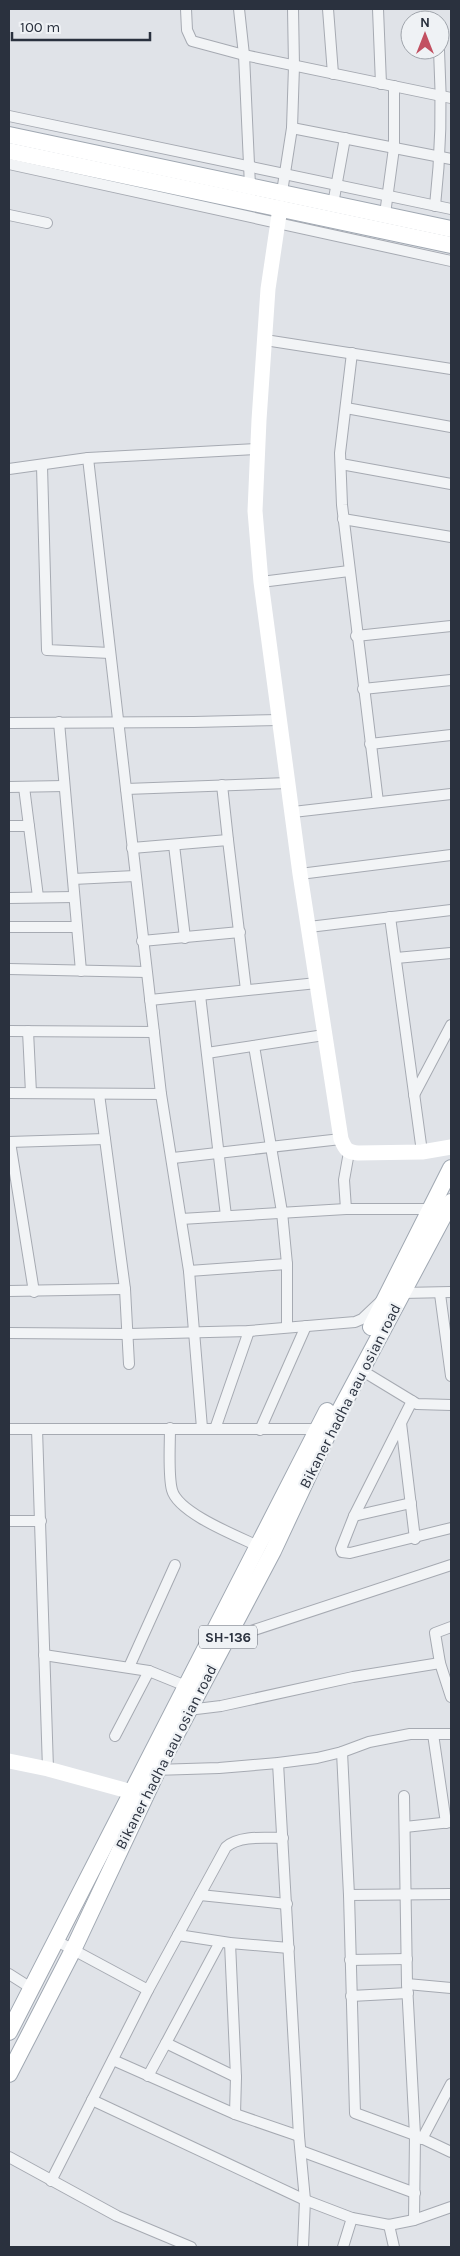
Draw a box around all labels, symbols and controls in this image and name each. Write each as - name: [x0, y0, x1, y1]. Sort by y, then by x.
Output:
- scale bar: [12, 10, 150, 42]
- north arrow: [400, 10, 450, 60]
- text: N: [420, 14, 430, 31]
- text: 100 m: [20, 18, 60, 36]
- street label: Bikaner hadha aau osian road: [296, 1301, 404, 1491]
- road number: SH-136: [199, 1625, 257, 1648]
- street label: Bikaner hadha aau osian road: [112, 1662, 220, 1852]

